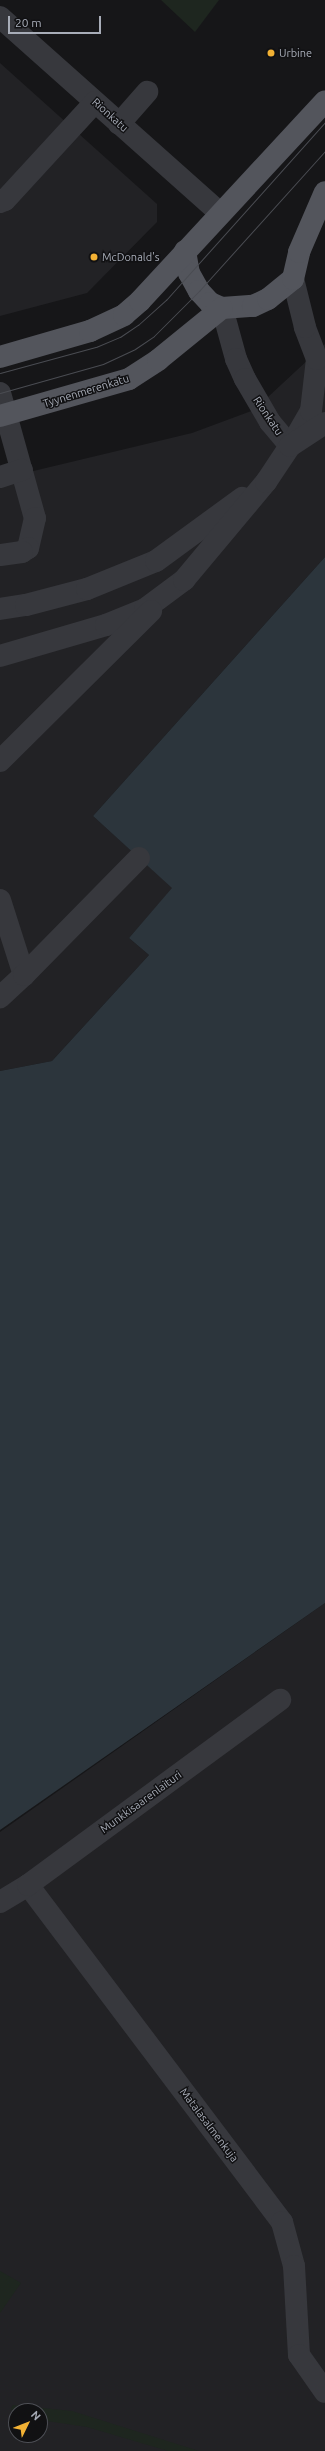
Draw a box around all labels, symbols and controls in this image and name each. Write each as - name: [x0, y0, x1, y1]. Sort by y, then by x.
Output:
- scale bar: [10, 8, 103, 34]
- text: 20 m: [15, 16, 42, 29]
- place label: Urbine: [279, 46, 312, 60]
- marker: Urbine: [266, 48, 276, 58]
- street label: Rionkatu: [89, 95, 131, 135]
- place label: McDonald's: [102, 250, 160, 264]
- marker: McDonald's: [89, 252, 99, 262]
- street label: Tyynenmerenkatu: [41, 372, 131, 410]
- street label: Rionkatu: [250, 394, 286, 438]
- street label: Munkkisaarenlaituri: [98, 1768, 184, 1836]
- street label: Matalasalmenkuja: [177, 2085, 241, 2165]
- north arrow: [8, 2403, 48, 2443]
- text: N: [29, 2408, 43, 2423]

